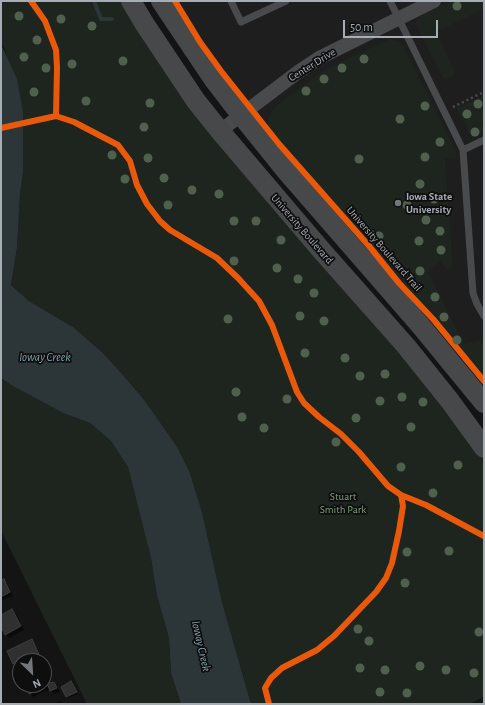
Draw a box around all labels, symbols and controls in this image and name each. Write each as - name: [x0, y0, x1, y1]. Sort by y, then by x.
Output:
- scale bar: [345, 12, 440, 38]
- text: 50 m: [350, 21, 373, 33]
- street label: Center Drive: [286, 45, 338, 85]
- place label: Iowa State University: [406, 190, 452, 216]
- street label: University Boulevard: [268, 191, 336, 267]
- marker: Iowa State University: [393, 198, 403, 208]
- street label: University Boulevard Trail: [343, 204, 425, 294]
- water label: Ioway Creek: [19, 350, 71, 364]
- park label: Stuart Smith Park: [320, 490, 366, 516]
- water label: Ioway Creek: [188, 619, 214, 673]
- north arrow: [12, 653, 52, 693]
- text: N: [31, 677, 43, 690]

